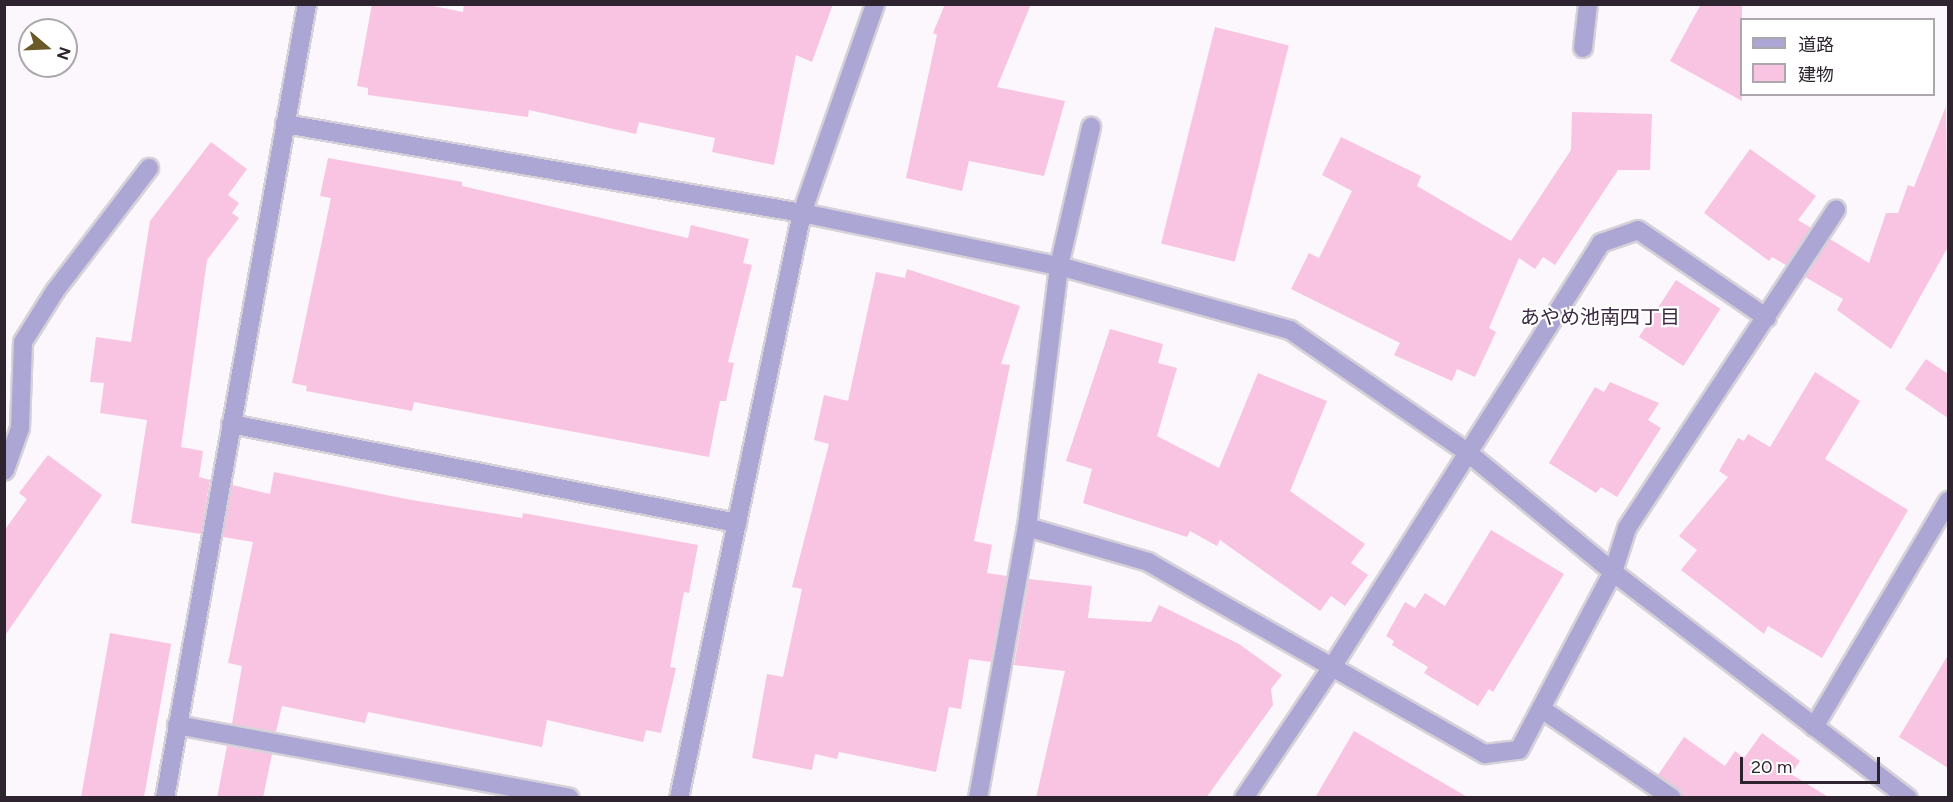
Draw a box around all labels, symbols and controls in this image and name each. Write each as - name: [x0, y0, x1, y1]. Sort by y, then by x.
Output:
- north arrow: [18, 18, 78, 78]
- legend: [1740, 18, 1935, 96]
- text: 道路: [1798, 34, 1834, 56]
- text: N: [53, 44, 75, 62]
- text: 建物: [1798, 64, 1834, 86]
- district label: あやめ池南四丁目: [1520, 305, 1680, 329]
- scale bar: [1743, 745, 1882, 783]
- text: 20 m: [1751, 756, 1792, 778]

